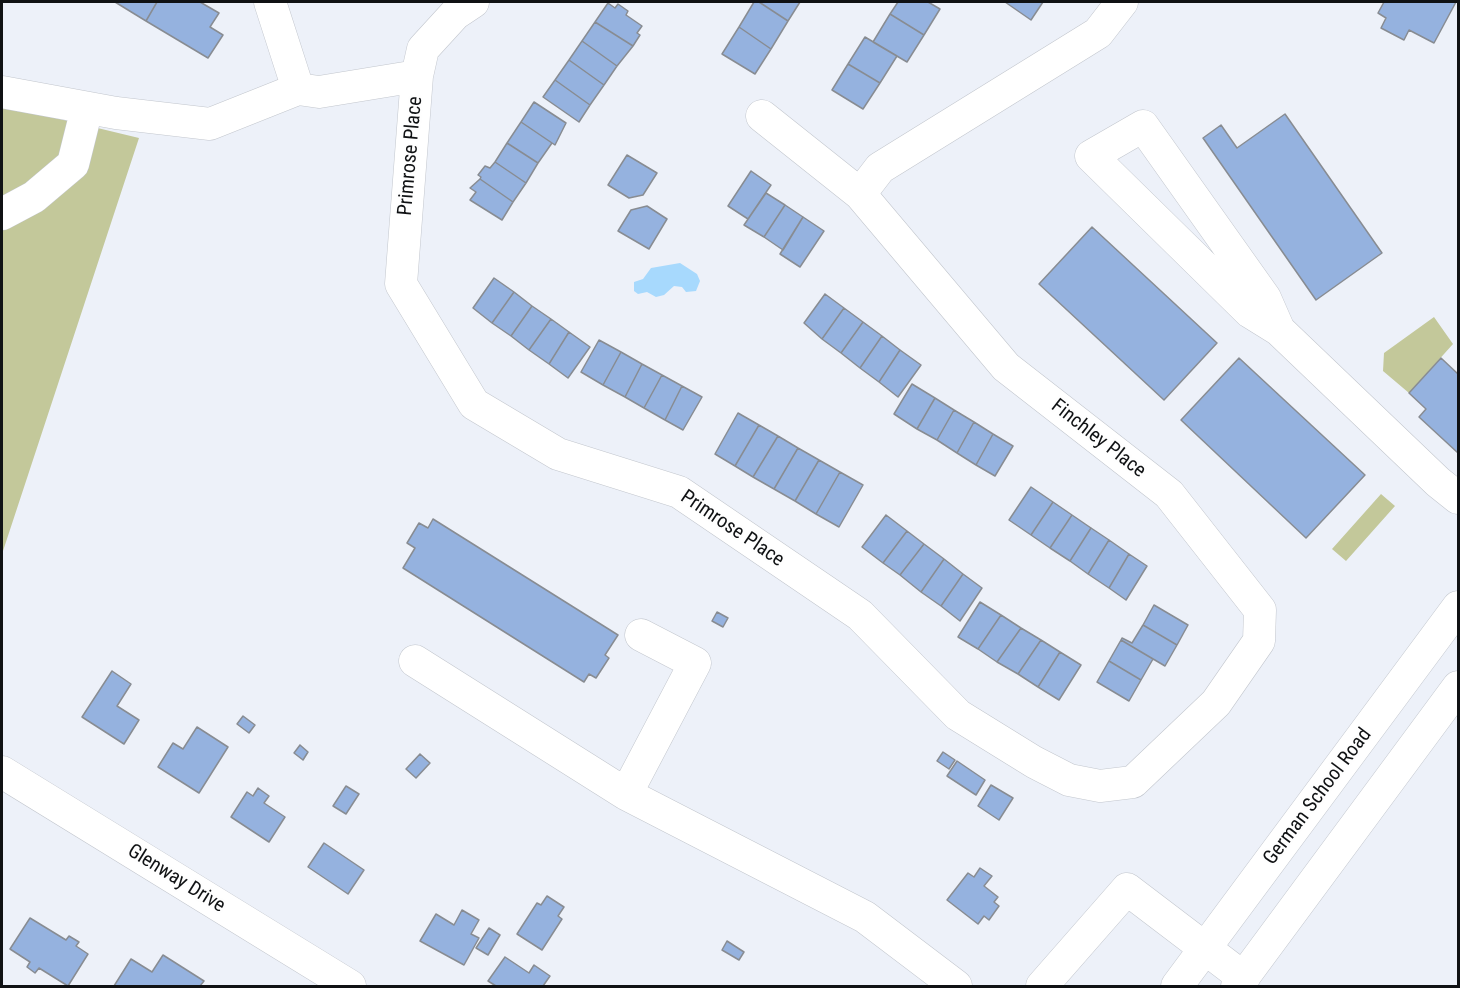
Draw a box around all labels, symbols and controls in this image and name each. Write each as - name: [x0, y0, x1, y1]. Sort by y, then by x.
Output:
- street label: Primrose Place: [394, 95, 428, 217]
- street label: Finchley Place: [1046, 395, 1150, 483]
- street label: Primrose Place: [676, 486, 788, 572]
- street label: German School Road: [1259, 724, 1377, 870]
- street label: Glenway Drive: [123, 839, 229, 919]

